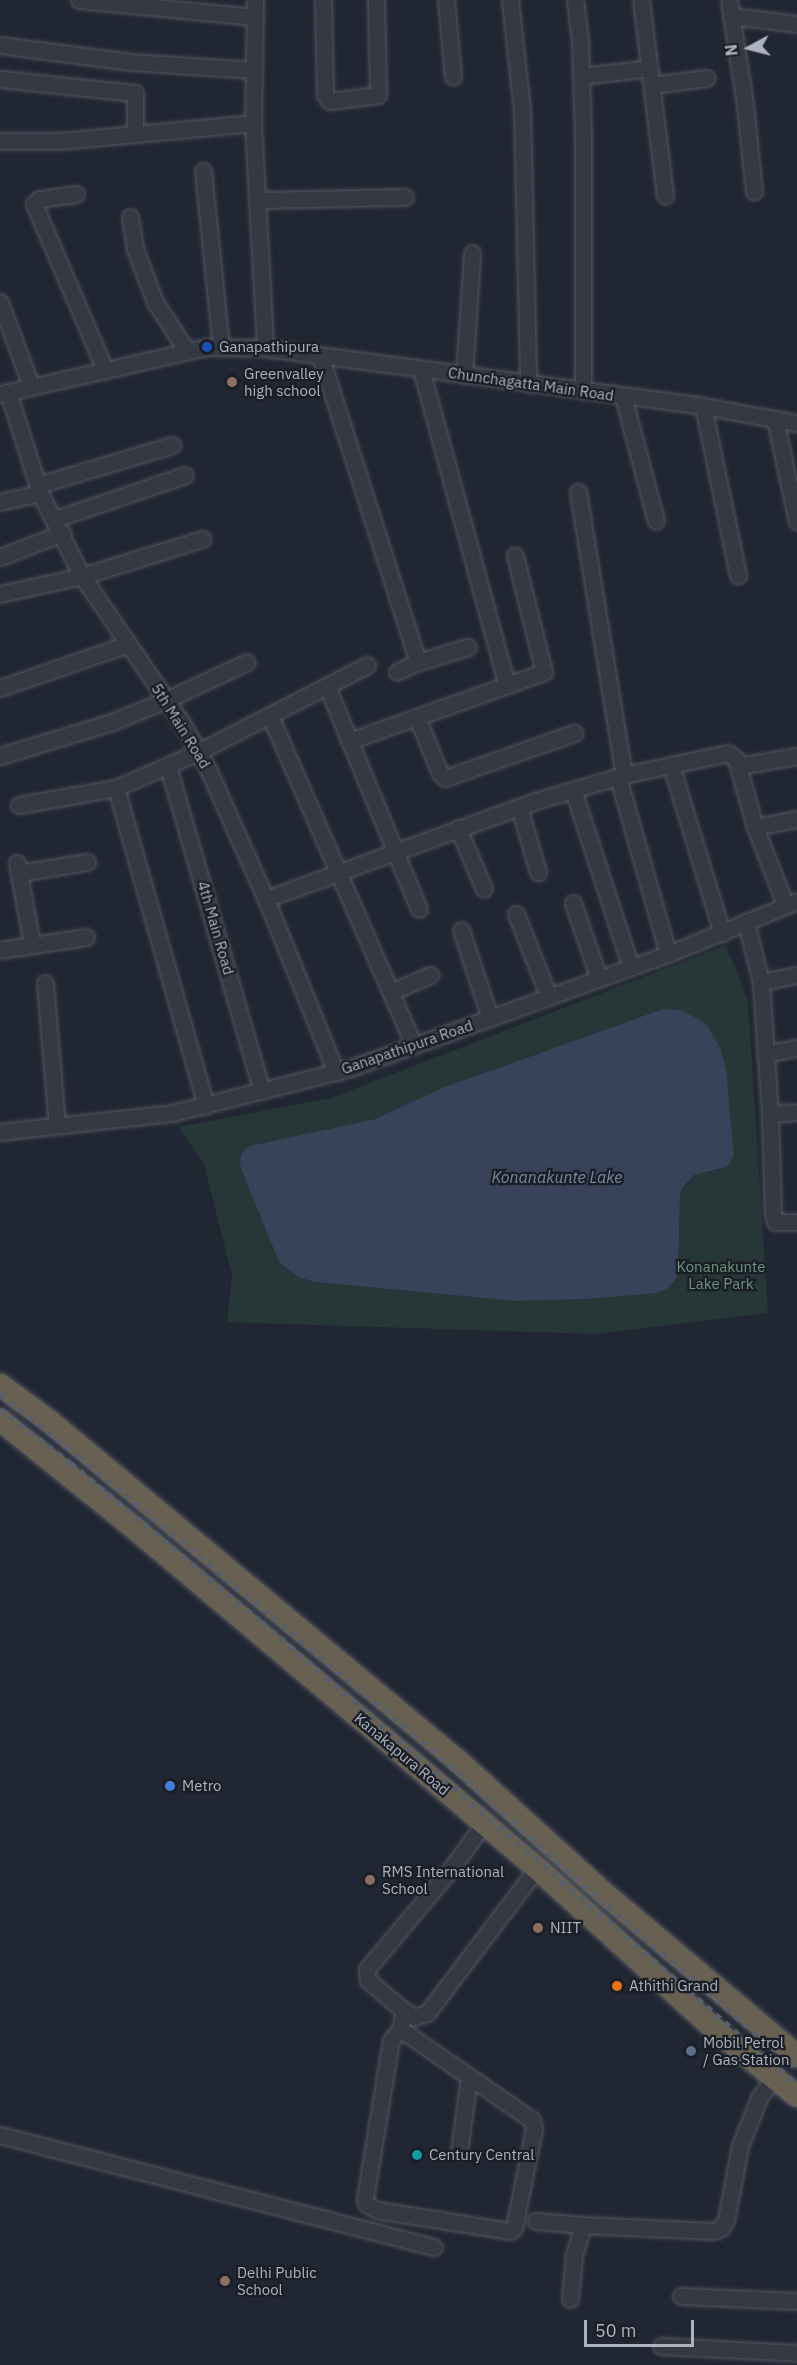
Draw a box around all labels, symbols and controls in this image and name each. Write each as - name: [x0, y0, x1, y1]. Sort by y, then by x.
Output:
- north arrow: [719, 18, 779, 78]
- text: N: [721, 43, 742, 57]
- place label: Ganapathipura: [219, 338, 319, 356]
- marker: Ganapathipura: [200, 340, 214, 354]
- street label: Chunchagatta Main Road: [447, 363, 615, 405]
- place label: Greenvalley high school: [244, 364, 324, 399]
- marker: Greenvalley high school: [225, 375, 239, 389]
- street label: 5th Main Road: [148, 680, 214, 772]
- street label: 4th Main Road: [194, 879, 238, 977]
- street label: Ganapathipura Road: [339, 1016, 475, 1078]
- water label: Konanakunte Lake: [491, 1167, 623, 1187]
- park label: Konanakunte Lake Park: [677, 1257, 765, 1292]
- street label: Kanakapura Road: [351, 1709, 453, 1799]
- place label: Metro: [182, 1777, 222, 1795]
- marker: Metro: [163, 1779, 177, 1793]
- place label: RMS International School: [382, 1862, 504, 1897]
- marker: RMS International School: [363, 1873, 377, 1887]
- place label: NIIT: [550, 1919, 581, 1937]
- marker: NIIT: [531, 1921, 545, 1935]
- place label: Athithi Grand: [629, 1977, 718, 1995]
- marker: Athithi Grand: [610, 1979, 624, 1993]
- place label: Mobil Petrol / Gas Station: [703, 2033, 789, 2068]
- marker: Mobil Petrol / Gas Station: [684, 2044, 698, 2058]
- place label: Century Central: [429, 2146, 534, 2164]
- marker: Century Central: [410, 2148, 424, 2162]
- place label: Delhi Public School: [237, 2263, 317, 2298]
- marker: Delhi Public School: [218, 2274, 232, 2288]
- scale bar: [587, 2308, 696, 2346]
- text: 50 m: [595, 2319, 637, 2342]

